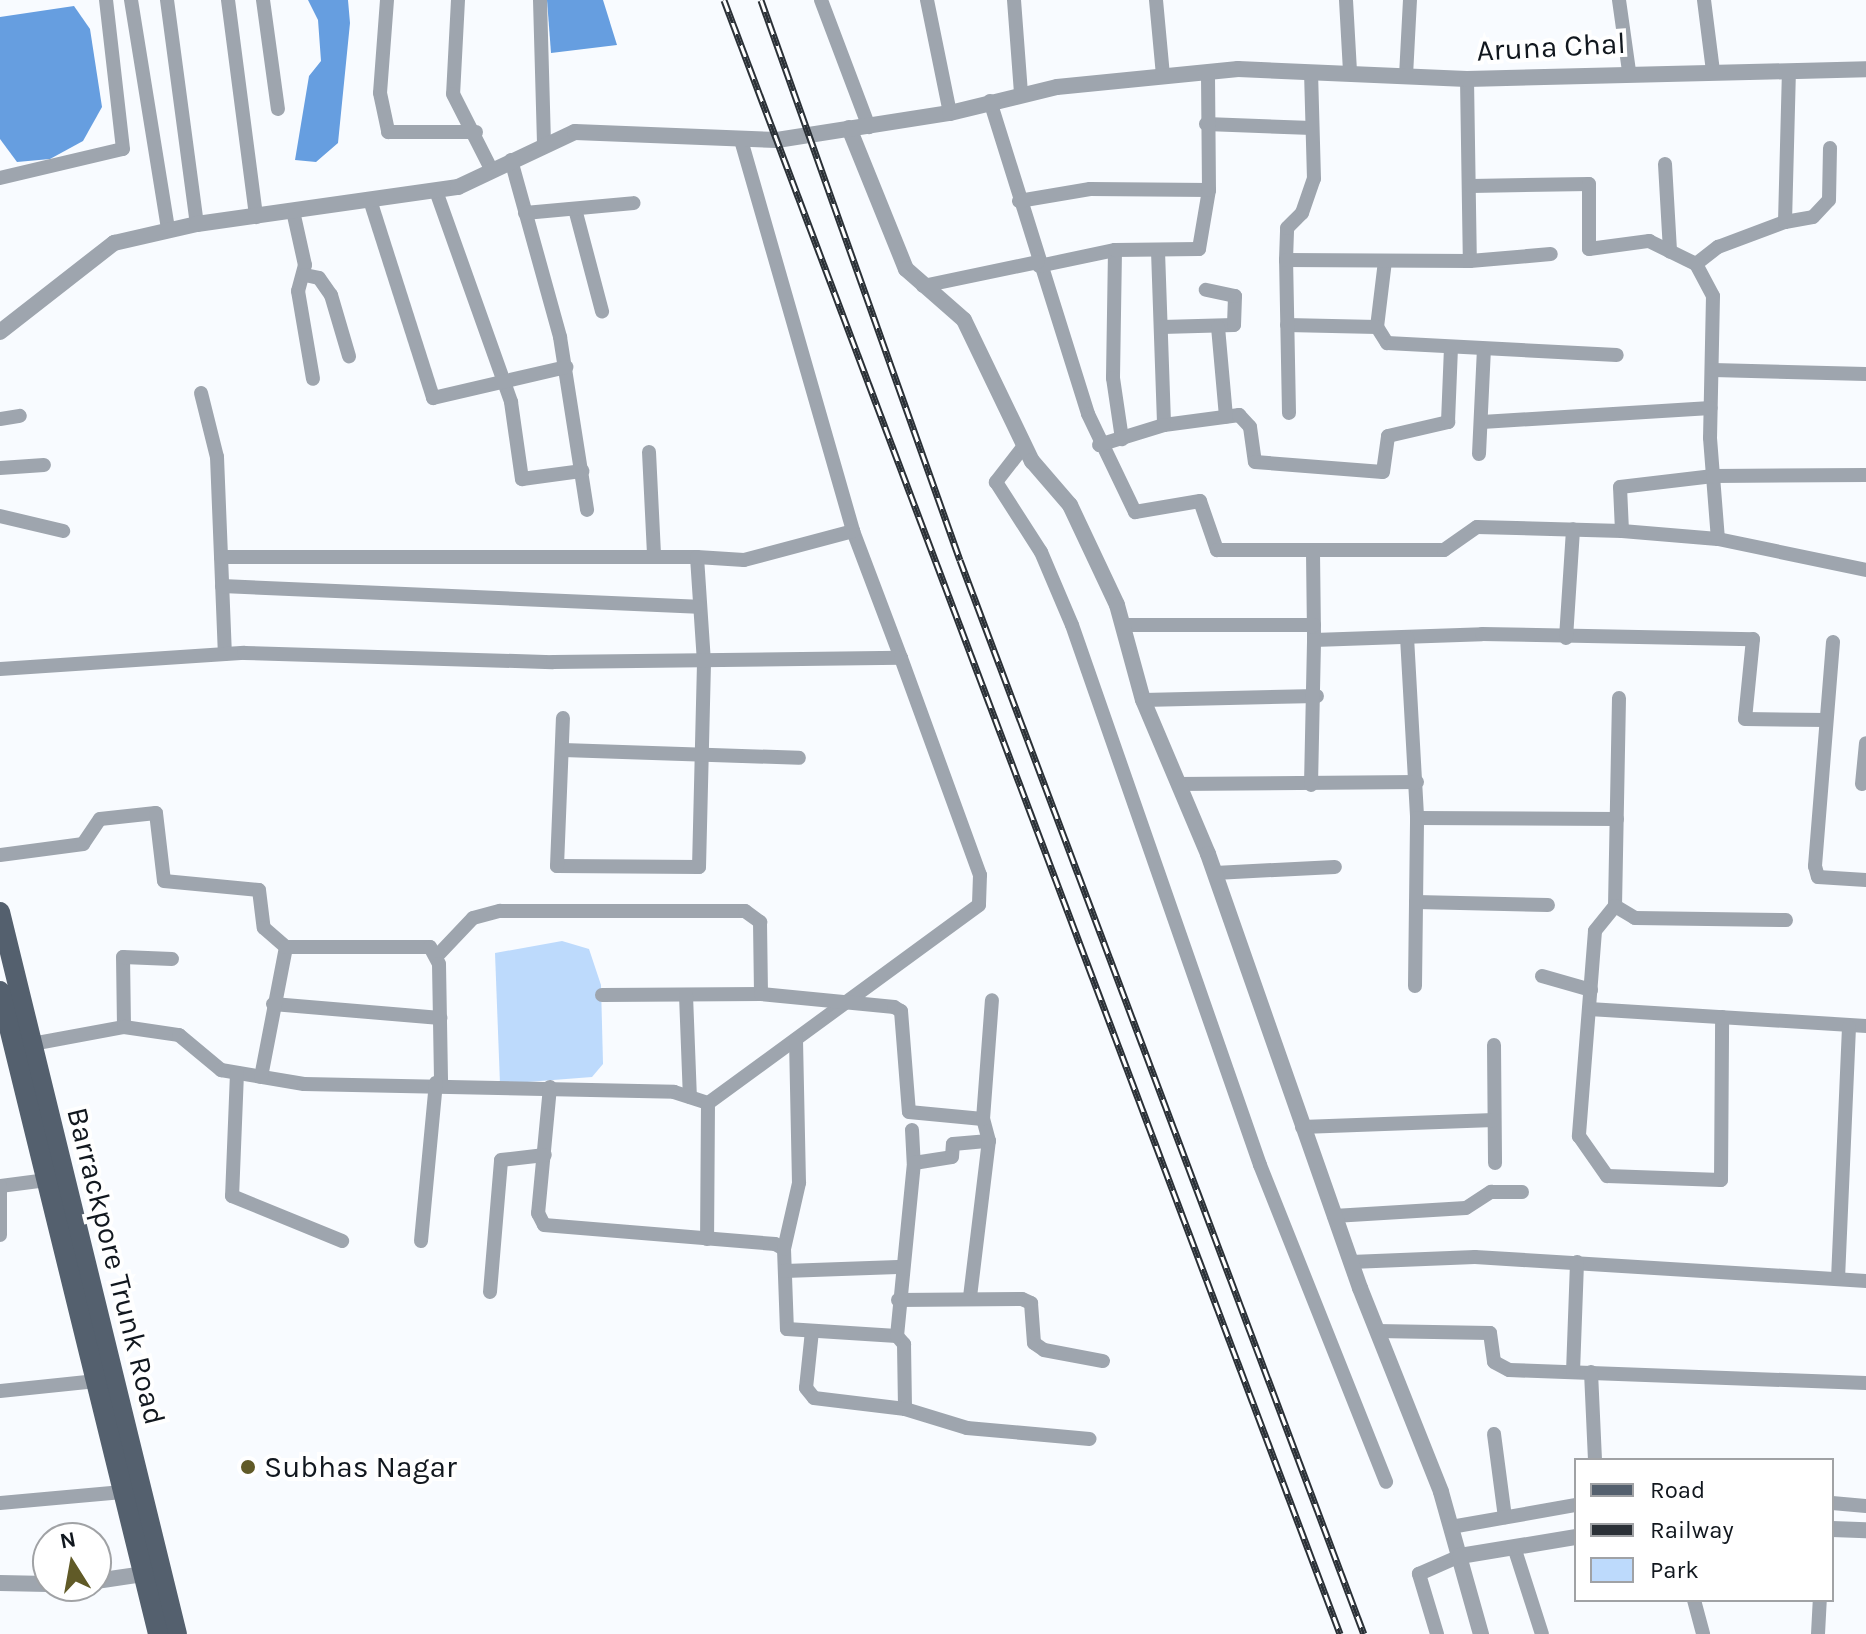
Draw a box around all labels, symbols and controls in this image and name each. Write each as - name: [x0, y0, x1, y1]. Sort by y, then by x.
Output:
- street label: Aruna Chal: [1475, 25, 1627, 69]
- street label: Barrackpore Trunk Road: [59, 1103, 173, 1429]
- place label: Subhas Nagar: [264, 1449, 457, 1485]
- marker: Subhas Nagar: [239, 1458, 257, 1476]
- legend: [1574, 1458, 1834, 1602]
- text: Road: [1650, 1476, 1705, 1504]
- text: Railway: [1650, 1516, 1734, 1544]
- north arrow: [32, 1522, 112, 1602]
- text: N: [58, 1526, 78, 1555]
- text: Park: [1650, 1556, 1699, 1584]

